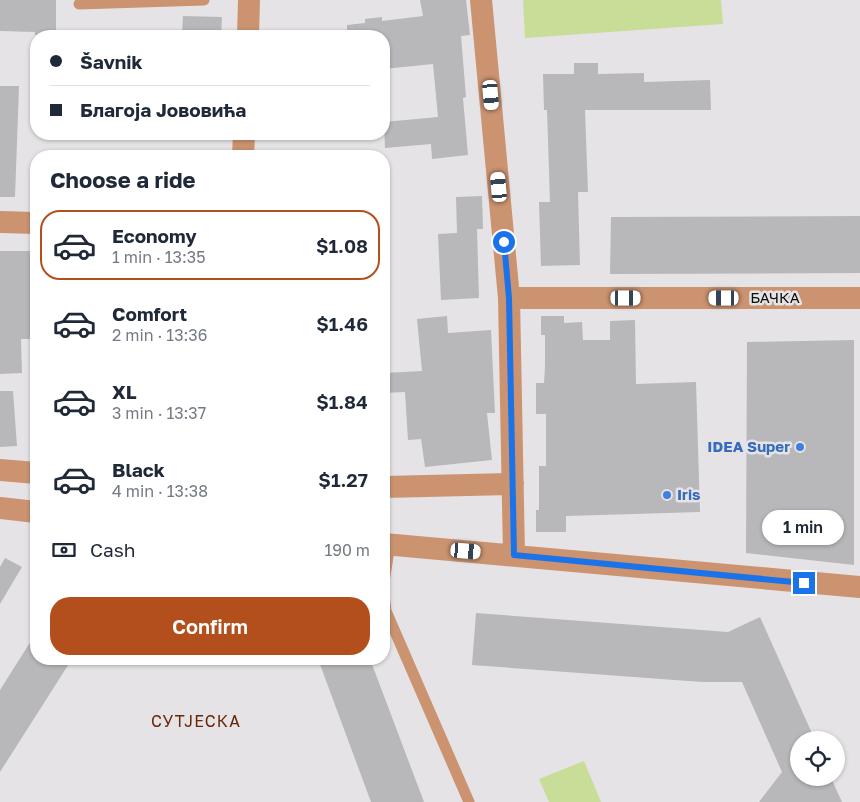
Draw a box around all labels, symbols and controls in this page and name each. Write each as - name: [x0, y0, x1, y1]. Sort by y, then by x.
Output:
- text: Šavnik: [80, 50, 143, 73]
- car: [482, 79, 499, 111]
- text: Благоја Јововића: [80, 98, 246, 121]
- text: Choose a ride: [50, 166, 196, 193]
- car: [490, 171, 507, 203]
- icon: car: [52, 223, 97, 268]
- text: Economy: [112, 224, 197, 247]
- route start: [493, 231, 515, 253]
- text: $1.08: [316, 234, 368, 257]
- text: 1 min · 13:35: [112, 247, 205, 267]
- street label: БАЧКА: [750, 288, 800, 306]
- car: [611, 291, 641, 306]
- car: [709, 291, 739, 306]
- icon: car: [52, 301, 97, 346]
- text: Comfort: [112, 302, 187, 325]
- text: $1.46: [316, 312, 368, 335]
- text: 2 min · 13:36: [112, 325, 207, 345]
- icon: car: [52, 379, 97, 424]
- text: XL: [112, 380, 137, 403]
- text: $1.84: [316, 390, 368, 413]
- text: 3 min · 13:37: [112, 403, 206, 423]
- place label: IDEA Super: [707, 437, 790, 455]
- marker: IDEA Super: [794, 441, 806, 453]
- icon: car: [52, 457, 97, 502]
- text: Black: [112, 458, 165, 481]
- text: $1.27: [318, 468, 368, 491]
- text: 4 min · 13:38: [112, 481, 208, 501]
- place label: Iris: [677, 485, 700, 503]
- marker: Iris: [661, 489, 673, 501]
- callout: 1 min: [763, 510, 845, 546]
- text: 1 min: [783, 517, 823, 537]
- icon: cash: [50, 536, 78, 564]
- text: Cash: [90, 538, 135, 561]
- text: 190 m: [324, 540, 370, 560]
- car: [450, 542, 481, 560]
- route end: [793, 572, 815, 594]
- button: Confirm: [50, 597, 370, 655]
- district label: СУТЈЕСКА: [151, 711, 241, 731]
- map controls: [790, 731, 845, 786]
- button: locate: [790, 731, 845, 786]

